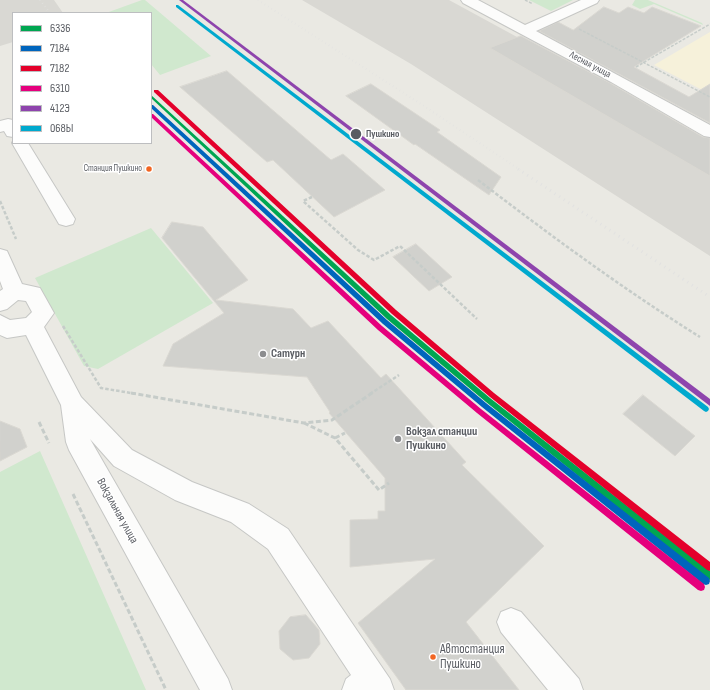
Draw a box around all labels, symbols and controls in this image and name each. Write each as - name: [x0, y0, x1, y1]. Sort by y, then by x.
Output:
- legend: [12, 12, 152, 144]
- text: 6336: [50, 21, 71, 36]
- text: 7184: [50, 41, 70, 56]
- street label: Лесная улица: [567, 49, 613, 81]
- text: 7182: [50, 61, 69, 76]
- text: 6310: [50, 81, 70, 96]
- text: 412Э: [50, 101, 70, 116]
- text: 068Ы: [50, 121, 74, 136]
- marker: Пушкино: [349, 127, 363, 141]
- place label: Пушкино: [366, 128, 399, 140]
- place label: Станция Пушкино: [84, 164, 142, 174]
- marker: Станция Пушкино: [144, 164, 154, 174]
- place label: Сатурн: [271, 347, 305, 361]
- marker: Сатурн: [258, 349, 268, 359]
- place label: Вокзал станции Пушкино: [406, 425, 477, 453]
- marker: Вокзал станции Пушкино: [393, 434, 403, 444]
- street label: Вокзальная улица: [93, 476, 141, 546]
- place label: Автостанция Пушкино: [440, 642, 505, 673]
- marker: Автостанция Пушкино: [428, 652, 438, 662]

